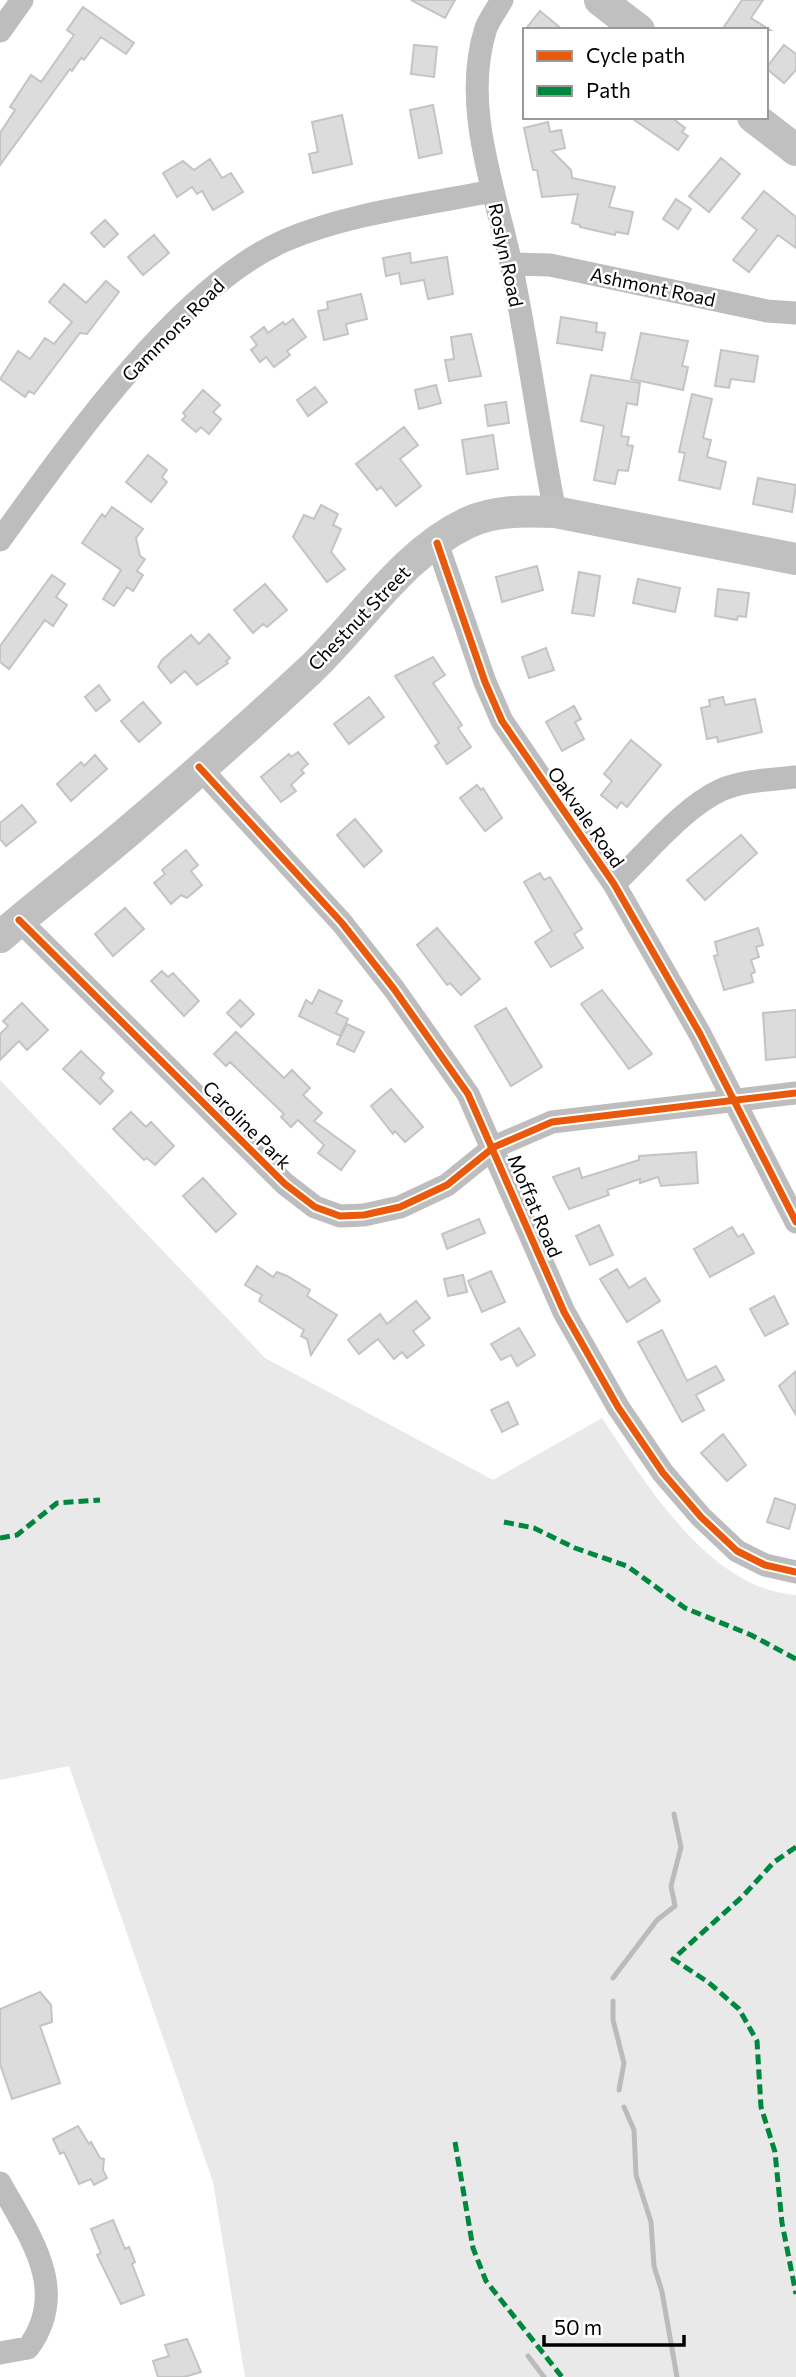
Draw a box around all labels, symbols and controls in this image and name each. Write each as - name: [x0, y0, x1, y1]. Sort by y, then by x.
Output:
- legend: [523, 28, 768, 119]
- text: Cycle path: [586, 42, 685, 67]
- text: Path: [586, 77, 631, 102]
- street label: Roslyn Road: [484, 201, 529, 309]
- street label: Ashmont Road: [588, 262, 718, 311]
- street label: Gammons Road: [116, 273, 229, 386]
- street label: Chestnut Street: [303, 560, 415, 675]
- street label: Oakvale Road: [543, 762, 630, 872]
- street label: Caroline Park: [198, 1076, 296, 1174]
- street label: Moffat Road: [503, 1151, 567, 1261]
- scale bar: [544, 2304, 684, 2348]
- text: 50 m: [554, 2314, 602, 2339]

